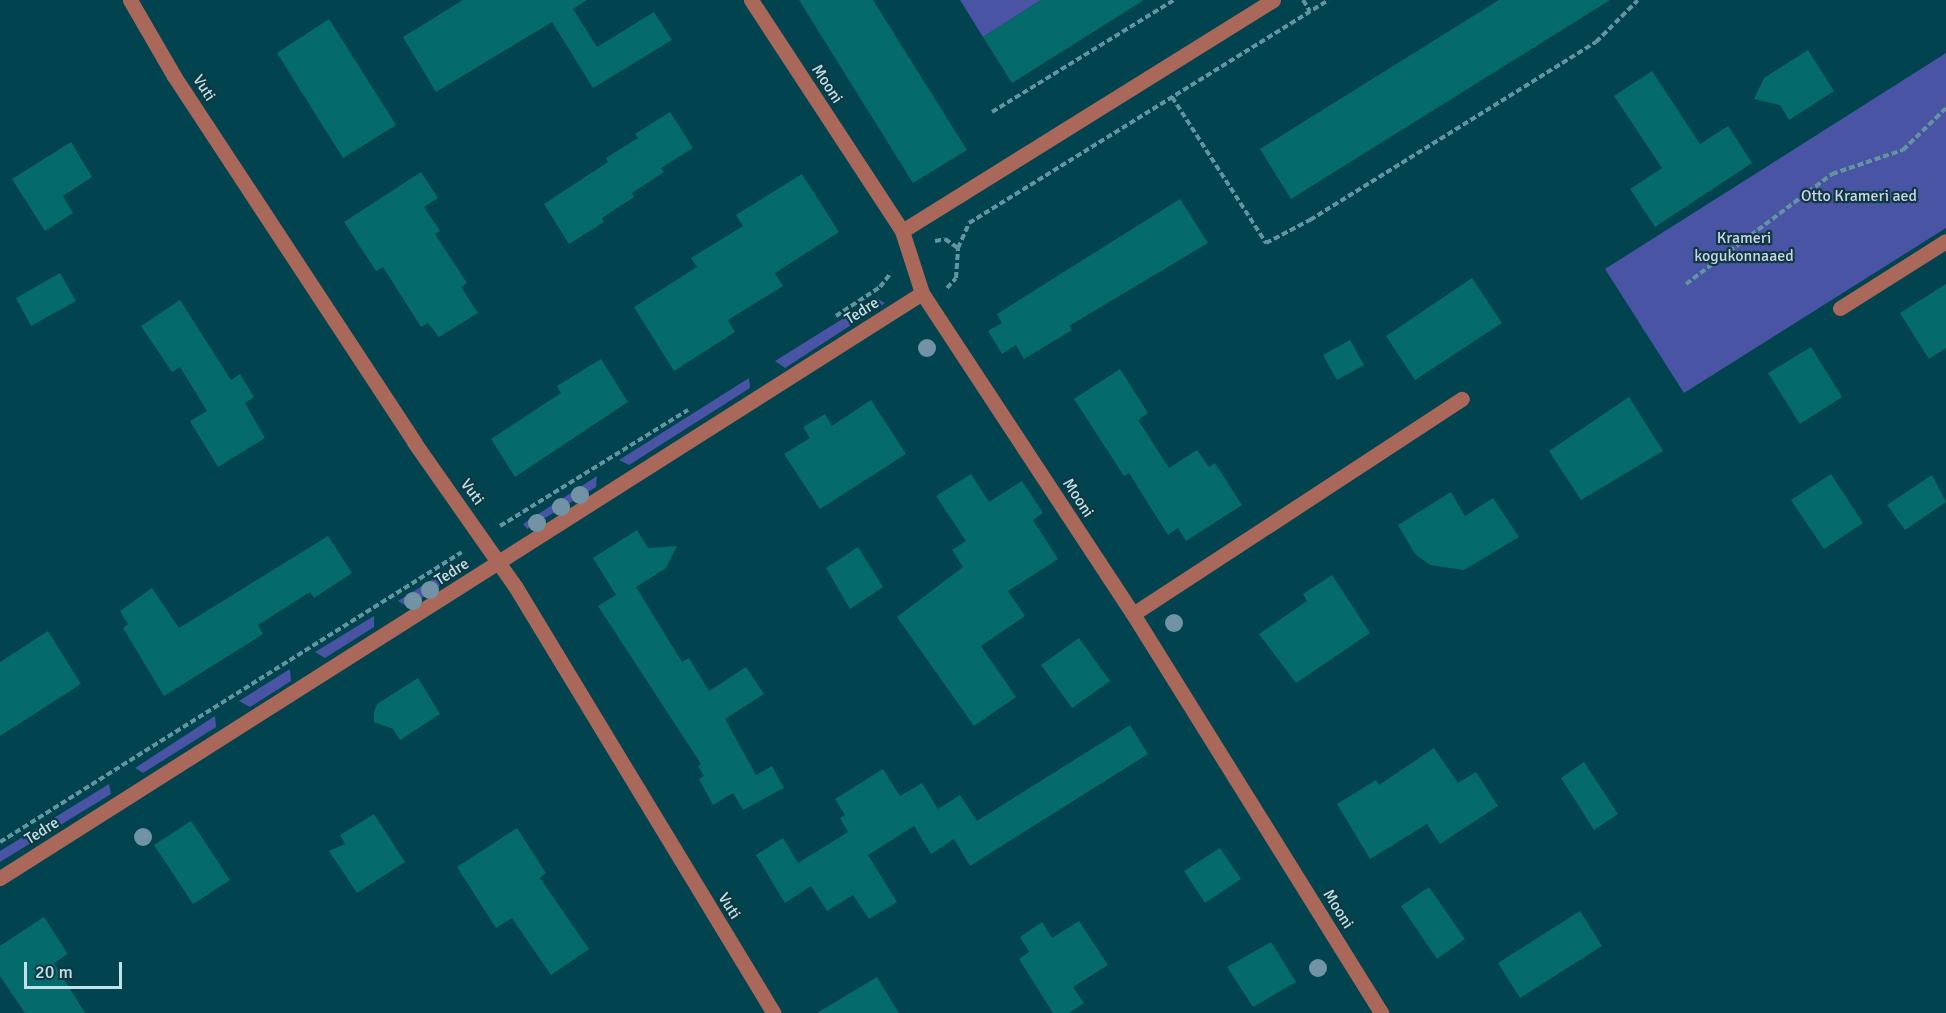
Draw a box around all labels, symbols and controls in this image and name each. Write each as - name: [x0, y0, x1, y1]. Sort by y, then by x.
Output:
- street label: Mooni: [807, 61, 847, 107]
- street label: Vuti: [188, 71, 220, 105]
- park label: Otto Krameri aed: [1801, 186, 1917, 206]
- park label: Krameri kogukonnaaed: [1694, 228, 1794, 266]
- street label: Tedre: [841, 293, 883, 329]
- street label: Vuti: [456, 475, 488, 509]
- street label: Mooni: [1058, 475, 1098, 521]
- street label: Tedre: [431, 554, 473, 590]
- street label: Tedre: [21, 813, 63, 849]
- street label: Mooni: [1319, 886, 1357, 932]
- street label: Vuti: [714, 889, 744, 923]
- scale bar: [27, 950, 124, 988]
- text: 20 m: [35, 961, 73, 983]

